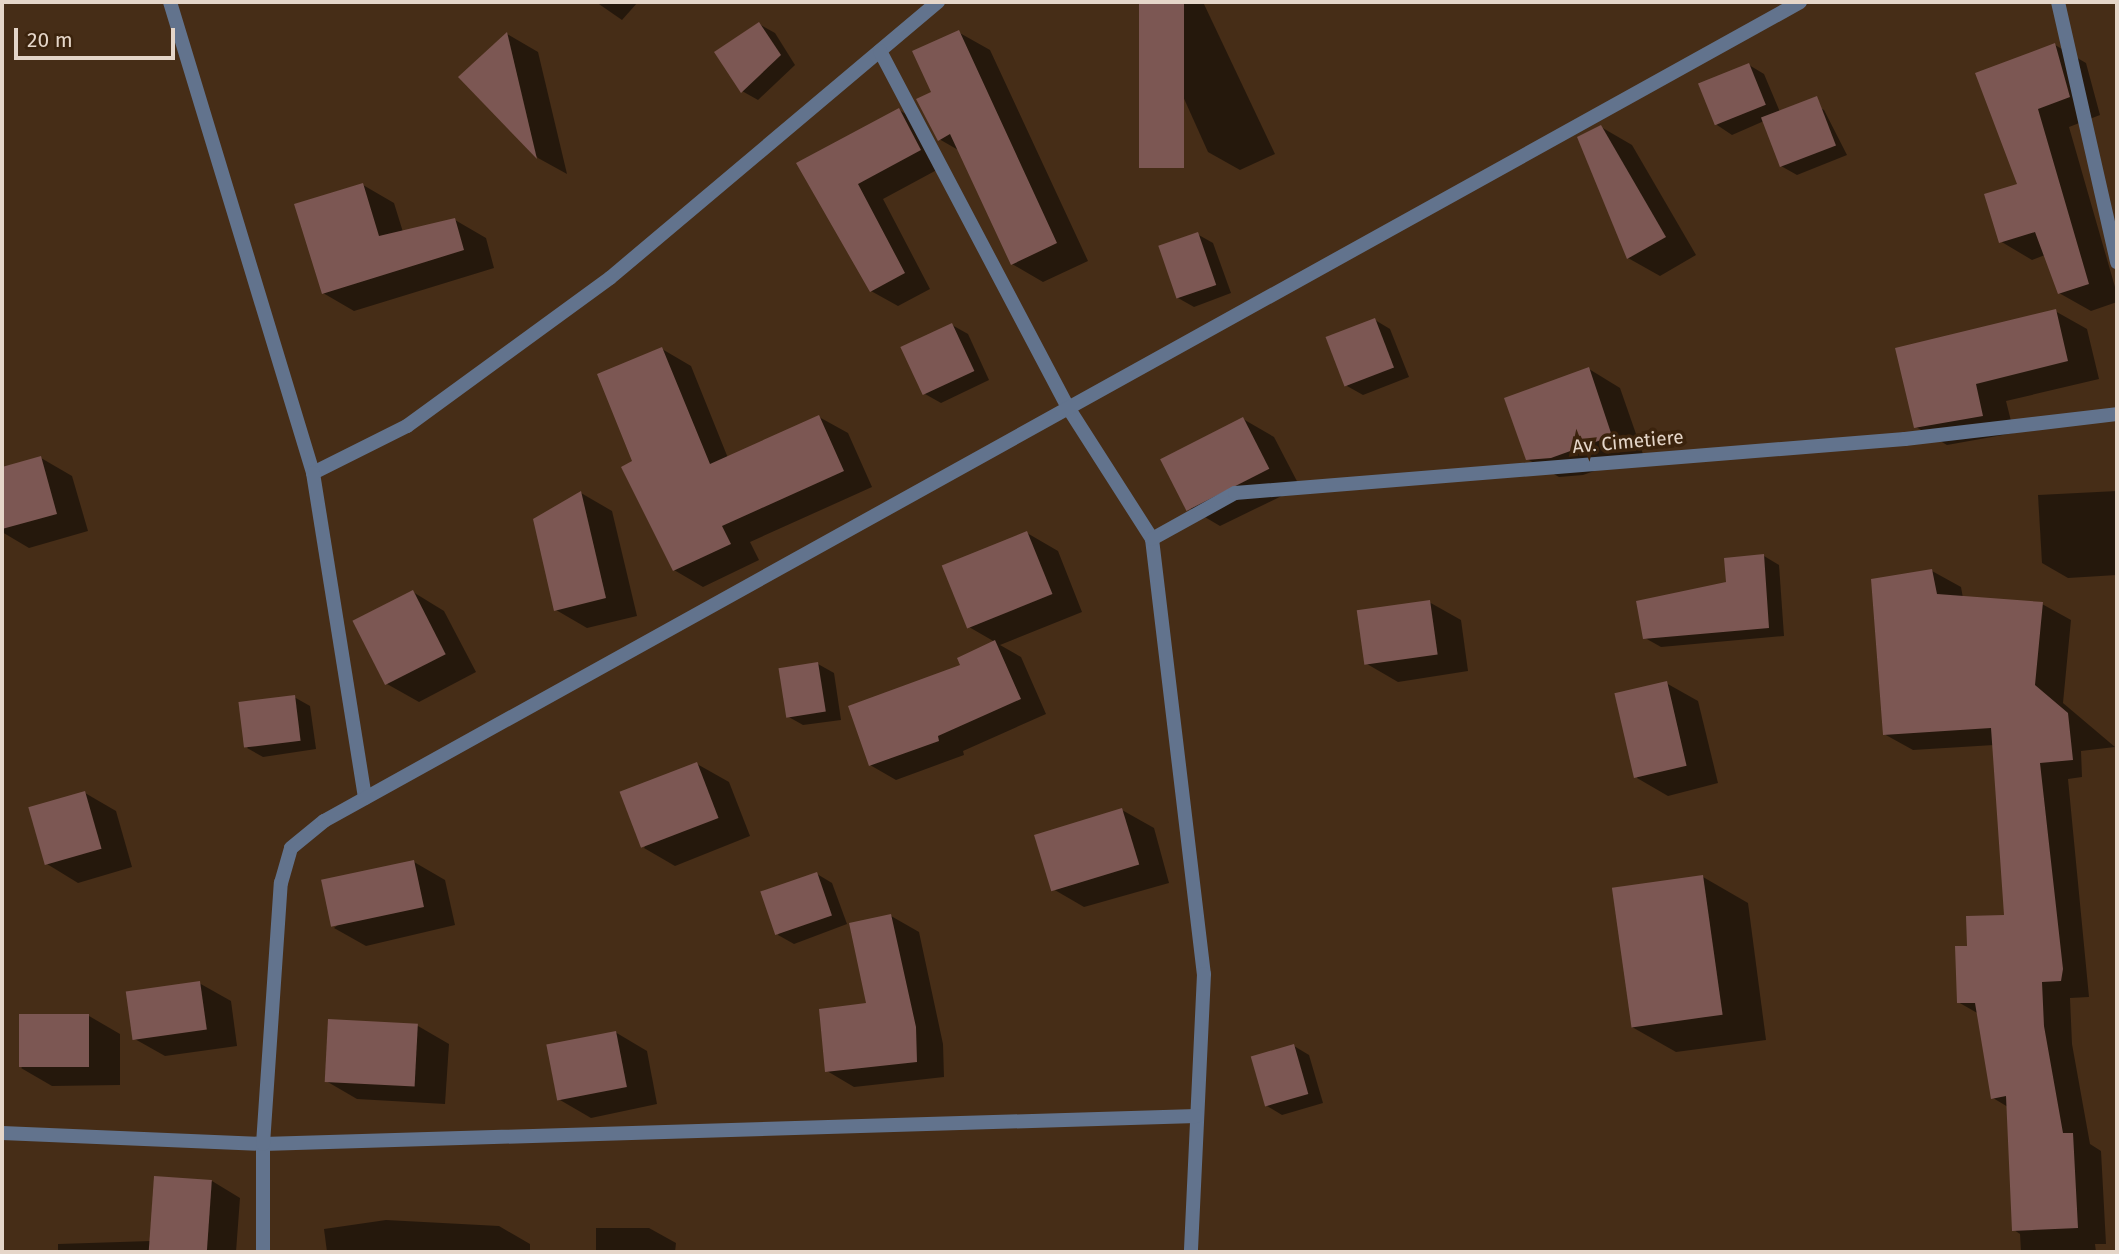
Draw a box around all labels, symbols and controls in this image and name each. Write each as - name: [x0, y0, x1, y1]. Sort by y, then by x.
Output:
- scale bar: [18, 14, 178, 58]
- text: 20 m: [27, 27, 73, 53]
- street label: Av. Cimetiere: [1572, 426, 1684, 458]

